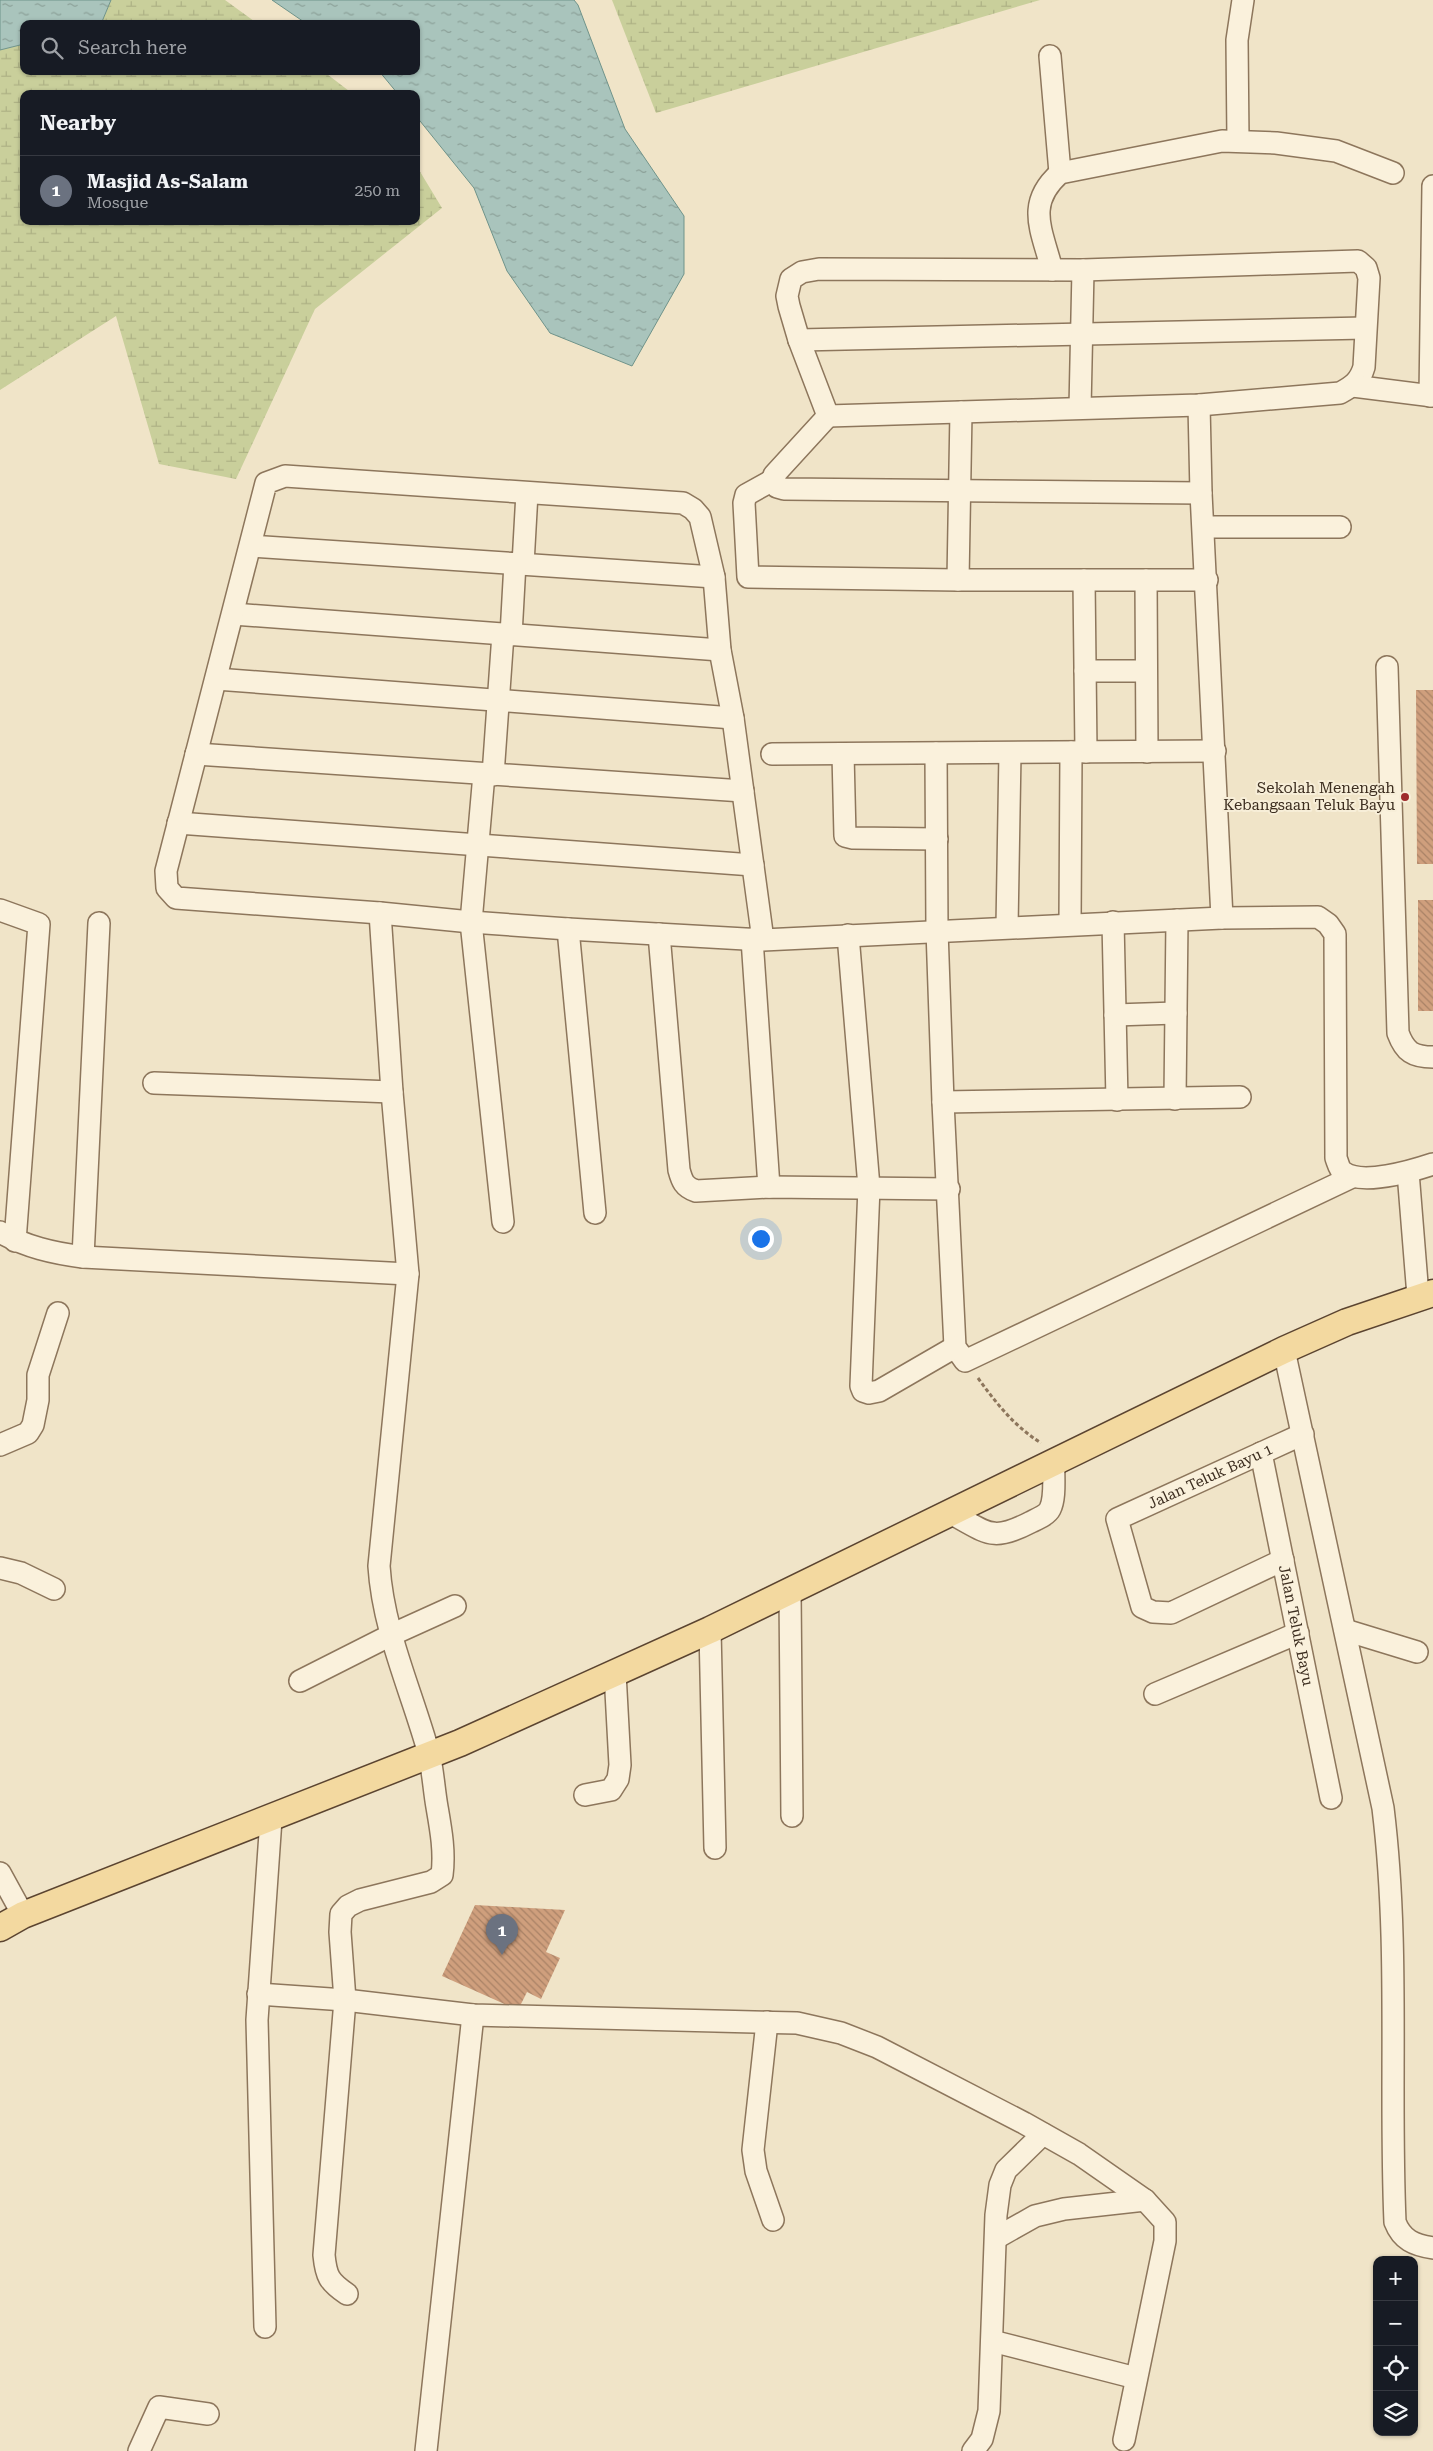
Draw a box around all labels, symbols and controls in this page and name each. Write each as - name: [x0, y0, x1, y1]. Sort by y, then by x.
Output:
- search box: [20, 20, 420, 75]
- icon: search: [38, 34, 66, 62]
- text: Search here: [78, 36, 187, 59]
- text: Nearby: [40, 111, 116, 135]
- text: Masjid As-Salam: [87, 170, 248, 193]
- text: 1: [52, 181, 60, 200]
- text: 250 m: [354, 181, 400, 200]
- text: Mosque: [87, 193, 148, 212]
- place label: Sekolah Menengah Kebangsaan Teluk Bayu: [1223, 779, 1396, 814]
- marker: Sekolah Menengah Kebangsaan Teluk Bayu: [1399, 791, 1411, 803]
- your location: [748, 1226, 774, 1252]
- street label: Jalan Teluk Bayu 1: [1145, 1440, 1276, 1513]
- street label: Jalan Teluk Bayu: [1275, 1563, 1317, 1688]
- pin: 1: [486, 1914, 518, 1955]
- map controls: [1373, 2256, 1418, 2436]
- button: +: [1373, 2256, 1418, 2301]
- button: −: [1373, 2301, 1418, 2346]
- button: locate: [1373, 2346, 1418, 2391]
- button: layers: [1373, 2391, 1418, 2436]

